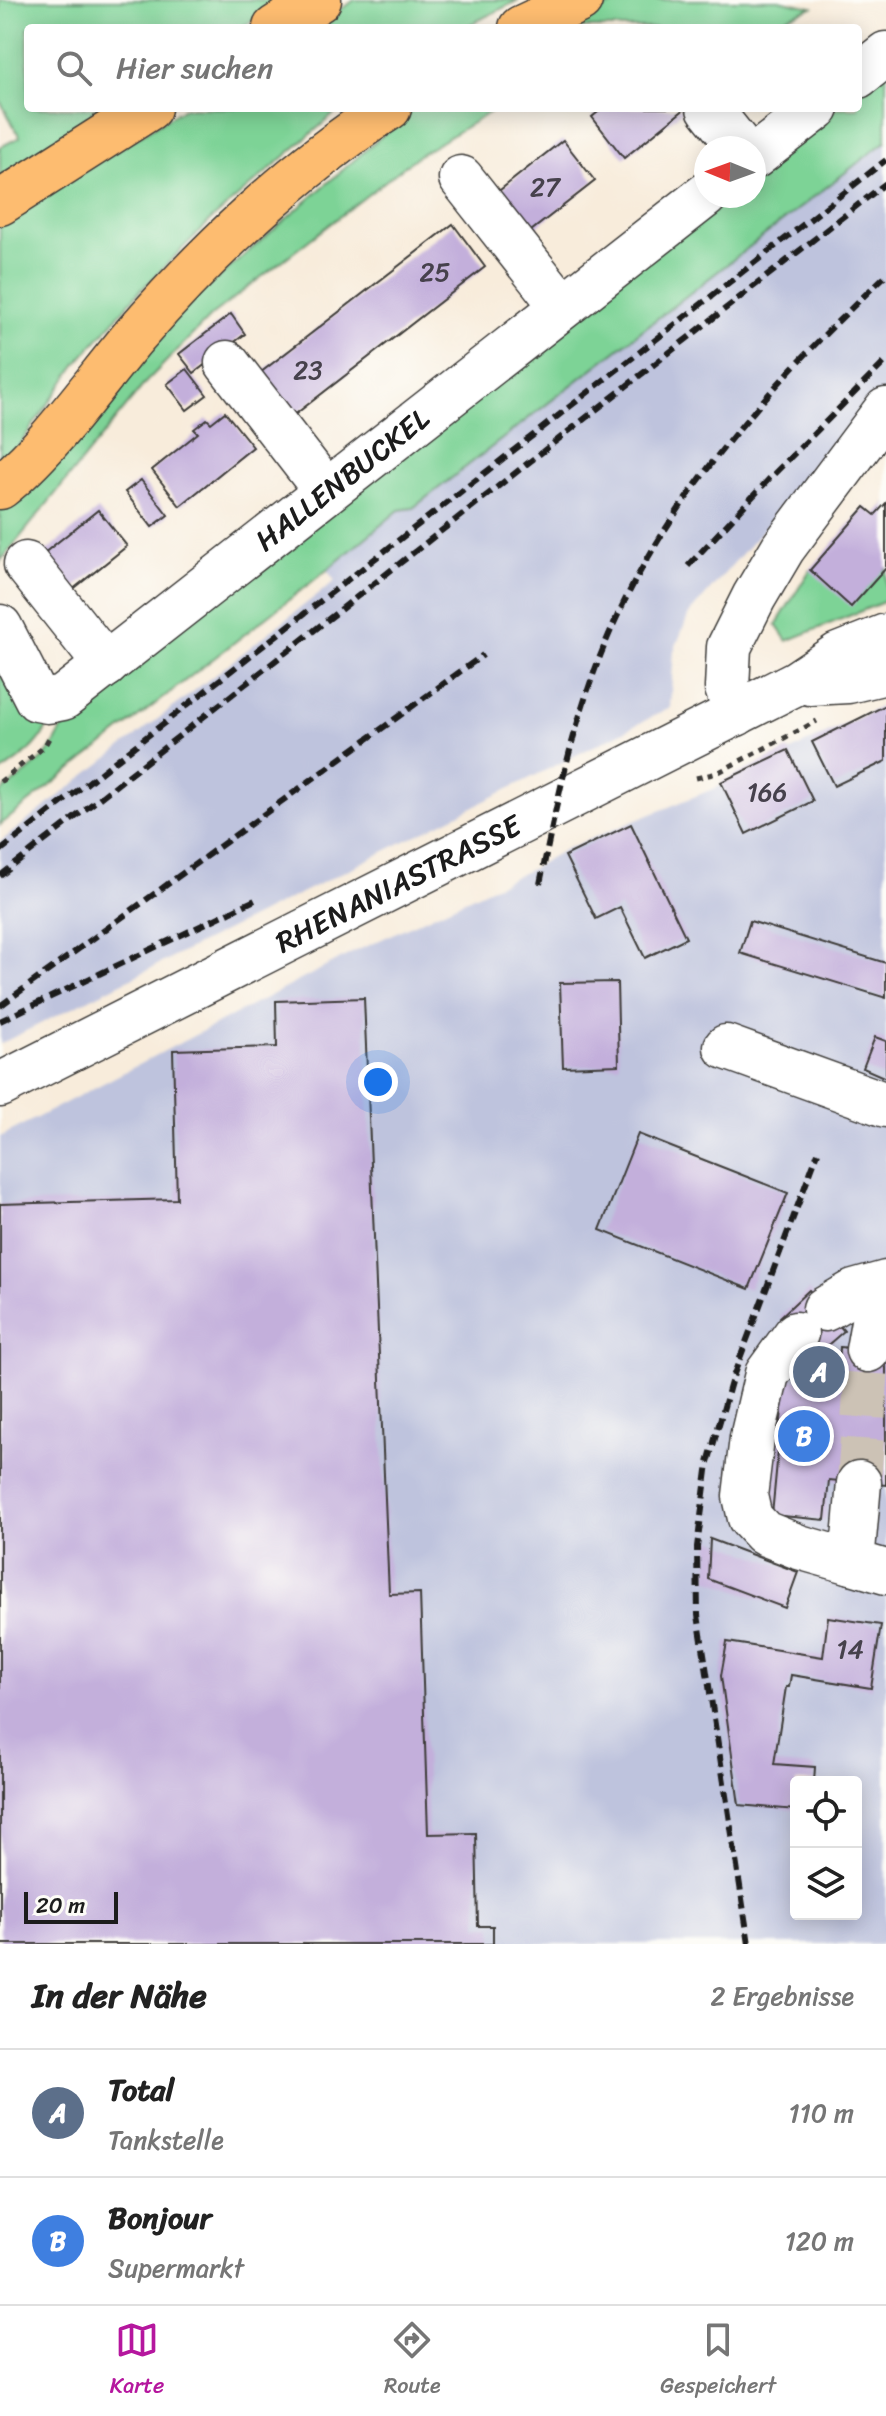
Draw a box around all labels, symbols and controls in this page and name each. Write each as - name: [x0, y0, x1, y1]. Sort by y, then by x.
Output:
- search box: [24, 24, 862, 112]
- text: Hier suchen: [116, 41, 273, 95]
- icon: search: [52, 46, 96, 90]
- north arrow: [694, 136, 766, 208]
- house number: 27: [530, 164, 562, 210]
- house number: 25: [420, 249, 451, 295]
- house number: 23: [293, 347, 323, 393]
- street label: HALLENBUCKEL: [242, 393, 442, 566]
- house number: 166: [747, 769, 787, 815]
- street label: RHENANIASTRASSE: [266, 798, 533, 969]
- your location: [358, 1062, 398, 1102]
- pin: A: [793, 1342, 845, 1402]
- pin: B: [778, 1406, 830, 1466]
- house number: 14: [836, 1626, 864, 1672]
- map controls: [790, 1776, 862, 1920]
- button: locate: [790, 1776, 862, 1848]
- button: layers: [790, 1848, 862, 1920]
- text: 20 m: [36, 1886, 85, 1925]
- scale bar: [24, 1888, 118, 1924]
- text: In der Nähe: [32, 1966, 207, 2026]
- text: 2 Ergebnisse: [710, 1973, 854, 2019]
- text: Total: [108, 2063, 174, 2117]
- text: A: [49, 2090, 67, 2136]
- text: 110 m: [789, 2090, 854, 2136]
- text: Tankstelle: [108, 2117, 224, 2163]
- text: Bonjour: [108, 2191, 212, 2245]
- text: B: [50, 2218, 66, 2264]
- text: 120 m: [785, 2218, 854, 2264]
- text: Supermarkt: [108, 2245, 244, 2291]
- tab: Karte: [110, 2318, 164, 2405]
- tab: Route: [384, 2318, 441, 2405]
- tab: Gespeichert: [660, 2318, 776, 2405]

